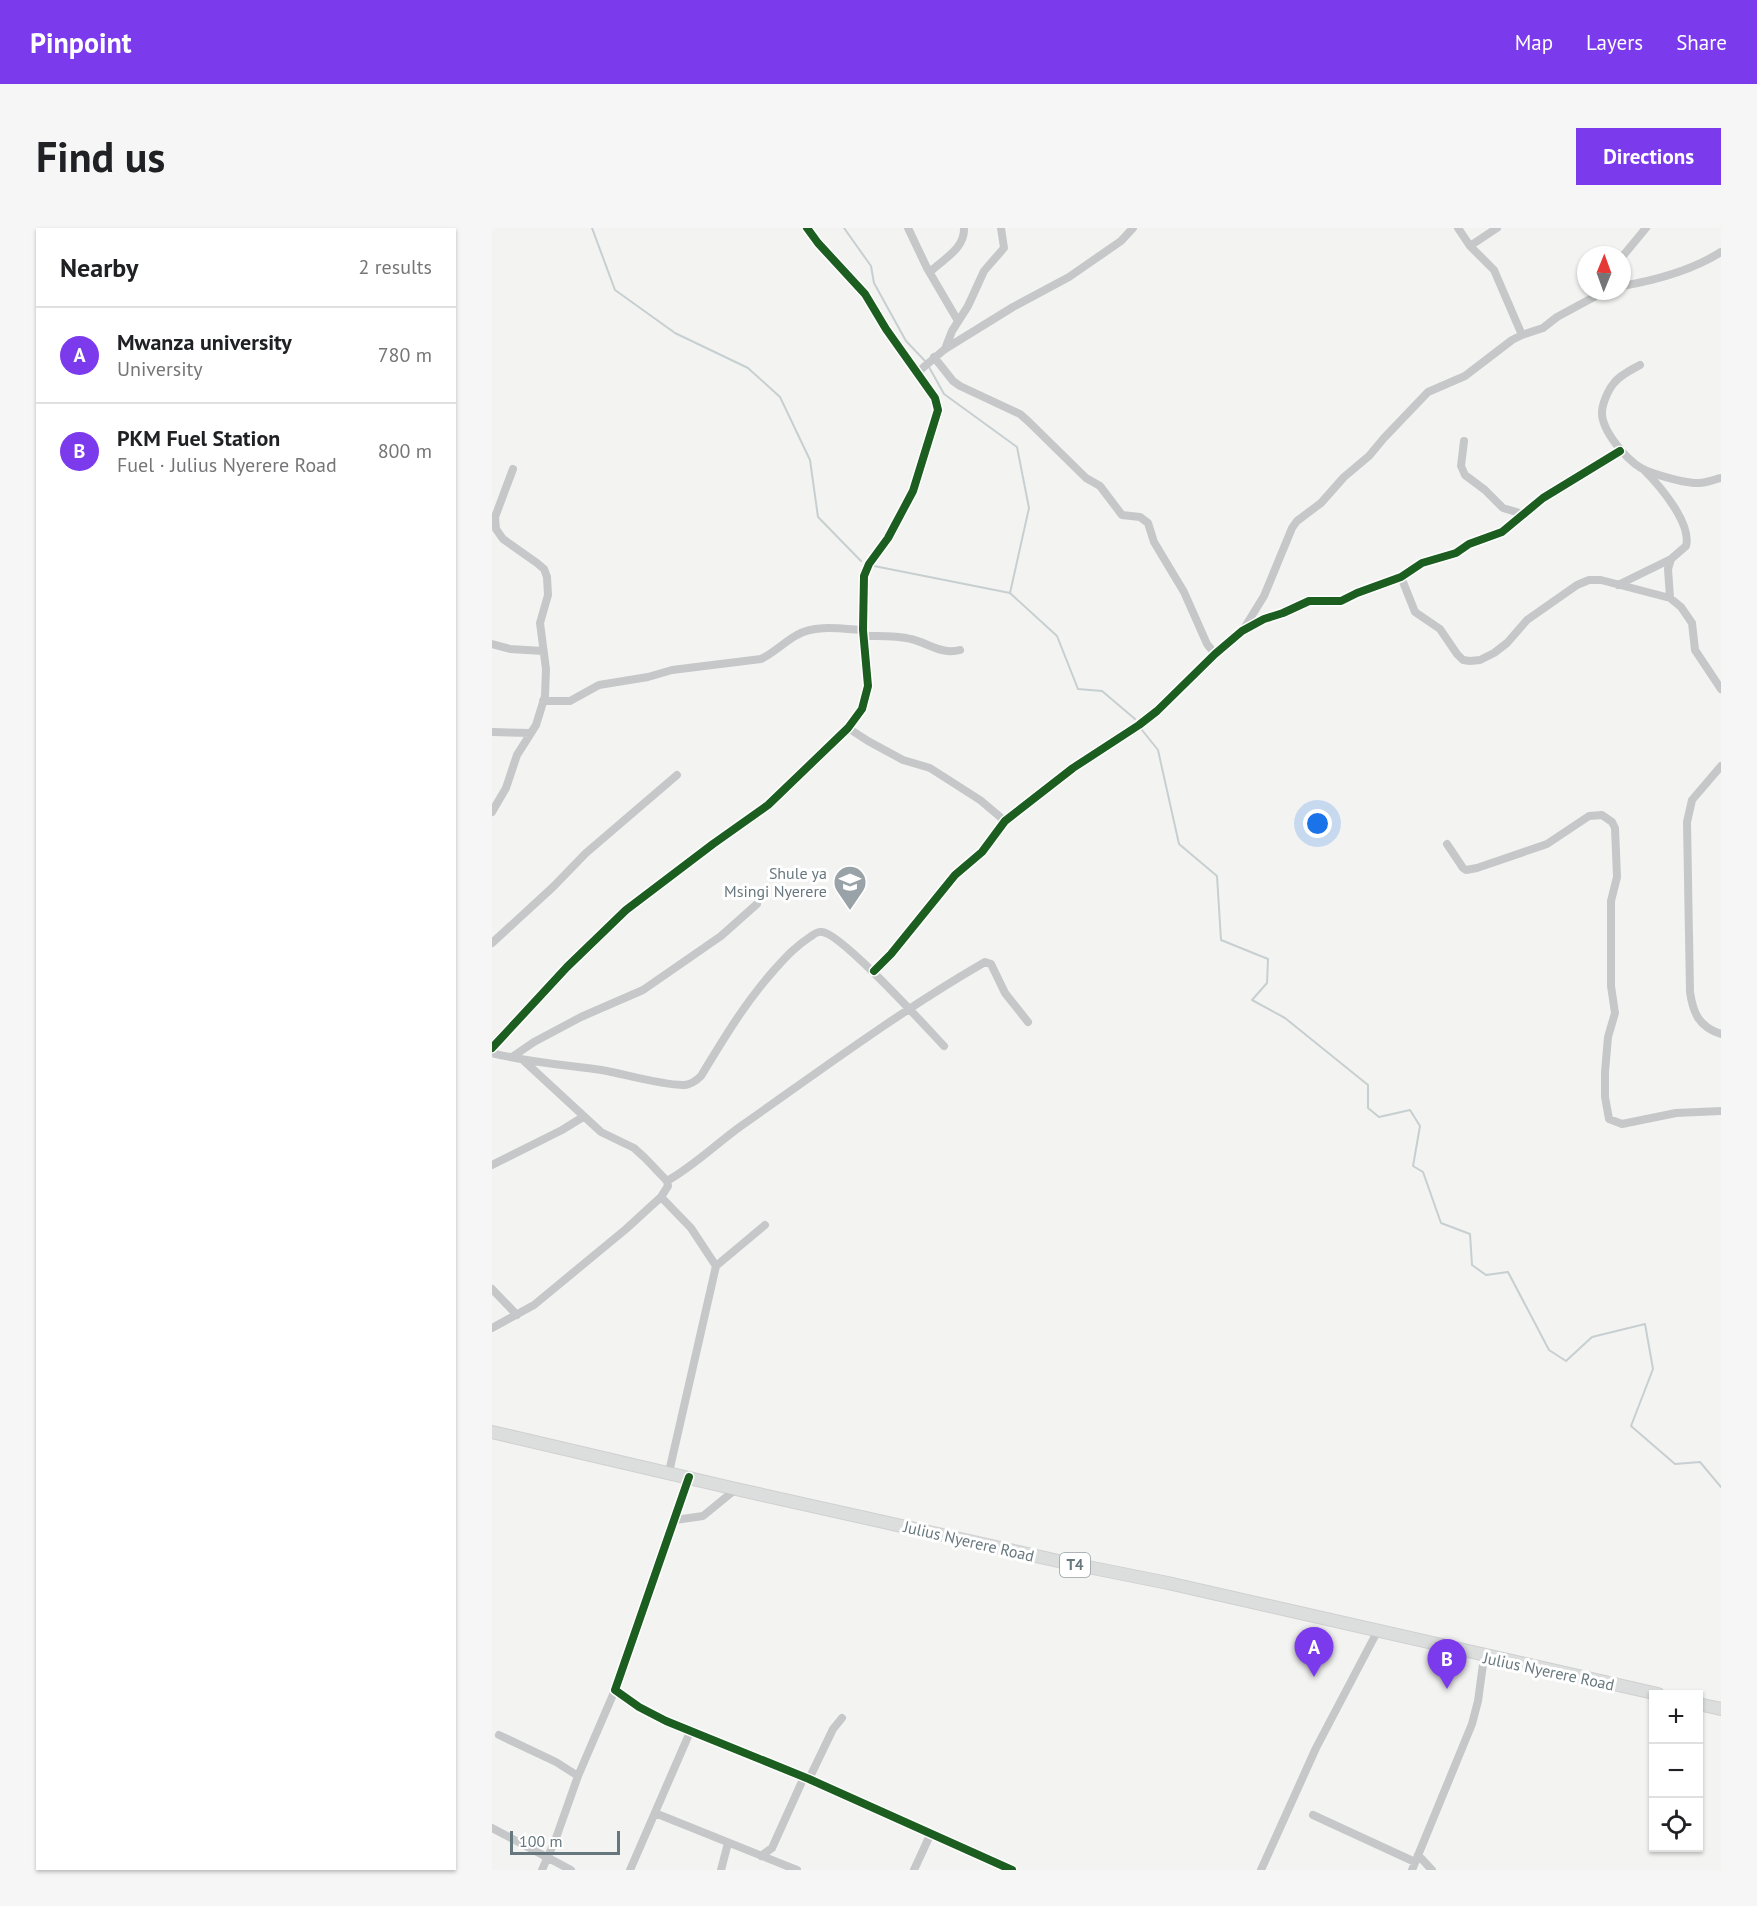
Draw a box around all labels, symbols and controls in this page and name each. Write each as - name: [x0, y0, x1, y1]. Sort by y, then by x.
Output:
- text: Pinpoint: [30, 24, 132, 61]
- text: Map: [1515, 29, 1553, 56]
- text: Layers: [1586, 29, 1643, 56]
- text: Share: [1676, 29, 1727, 56]
- button: Directions: [1576, 128, 1721, 185]
- text: Find us: [36, 129, 165, 184]
- north arrow: [1577, 246, 1631, 300]
- text: Nearby: [60, 251, 138, 284]
- text: 2 results: [359, 254, 432, 280]
- text: Mwanza university: [117, 328, 292, 356]
- text: A: [73, 342, 86, 368]
- text: 780 m: [378, 342, 432, 368]
- text: University: [117, 356, 203, 382]
- text: PKM Fuel Station: [117, 424, 280, 452]
- text: B: [74, 438, 85, 464]
- text: 800 m: [378, 438, 432, 464]
- text: Fuel · Julius Nyerere Road: [117, 452, 337, 478]
- your location: [1303, 809, 1332, 838]
- place label: Shule ya Msingi Nyerere: [724, 863, 827, 901]
- school or university icon: Shule ya Msingi Nyerere: [832, 864, 868, 911]
- street label: Julius Nyerere Road: [901, 1516, 1036, 1566]
- road number: T4: [1060, 1553, 1090, 1577]
- pin: A: [1294, 1628, 1334, 1677]
- pin: B: [1428, 1640, 1466, 1689]
- street label: Julius Nyerere Road: [1481, 1647, 1616, 1695]
- map controls: [1649, 1690, 1703, 1852]
- button: +: [1649, 1690, 1703, 1744]
- button: −: [1649, 1744, 1703, 1798]
- button: locate: [1649, 1798, 1703, 1852]
- scale bar: [510, 1828, 620, 1856]
- text: 100 m: [519, 1831, 562, 1851]

